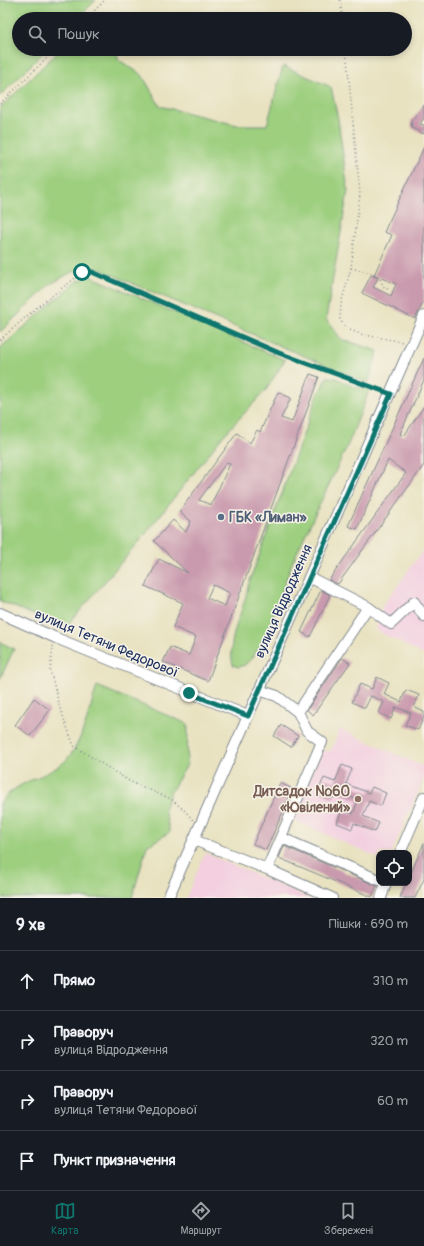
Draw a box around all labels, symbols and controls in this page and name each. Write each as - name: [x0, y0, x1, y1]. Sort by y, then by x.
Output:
- search box: [12, 12, 412, 56]
- icon: search: [26, 23, 48, 45]
- text: Пошук: [58, 25, 100, 44]
- route start: [73, 263, 91, 281]
- place label: ГБК «Лиман»: [229, 509, 308, 526]
- marker: ГБК «Лиман»: [216, 512, 226, 522]
- street label: вулиця Відродження: [251, 542, 316, 661]
- street label: вулиця Тетяни Федорової: [32, 605, 181, 682]
- route end: [180, 684, 198, 702]
- place label: Дитсадок №60 «Ювілений»: [253, 783, 351, 816]
- marker: Дитсадок №60 «Ювілений»: [353, 794, 363, 804]
- map controls: [376, 850, 412, 886]
- button: locate: [376, 850, 412, 886]
- text: 9 хв: [16, 914, 45, 935]
- text: Пішки · 690 m: [329, 916, 408, 932]
- icon: ahead: [16, 970, 38, 992]
- text: Прямо: [54, 971, 95, 990]
- text: 310 m: [372, 973, 408, 989]
- text: Праворуч: [54, 1023, 114, 1042]
- icon: right: [16, 1030, 38, 1052]
- text: 320 m: [370, 1033, 408, 1049]
- text: вулиця Відродження: [54, 1042, 168, 1058]
- text: Праворуч: [54, 1083, 114, 1102]
- icon: right: [16, 1090, 38, 1112]
- text: 60 m: [377, 1093, 408, 1109]
- text: вулиця Тетяни Федорової: [54, 1102, 198, 1118]
- icon: arrive: [16, 1150, 38, 1172]
- text: Пункт призначення: [54, 1151, 175, 1170]
- tab: Карта: [51, 1200, 78, 1237]
- tab: Маршрут: [180, 1200, 222, 1237]
- tab: Збережені: [324, 1200, 373, 1237]

